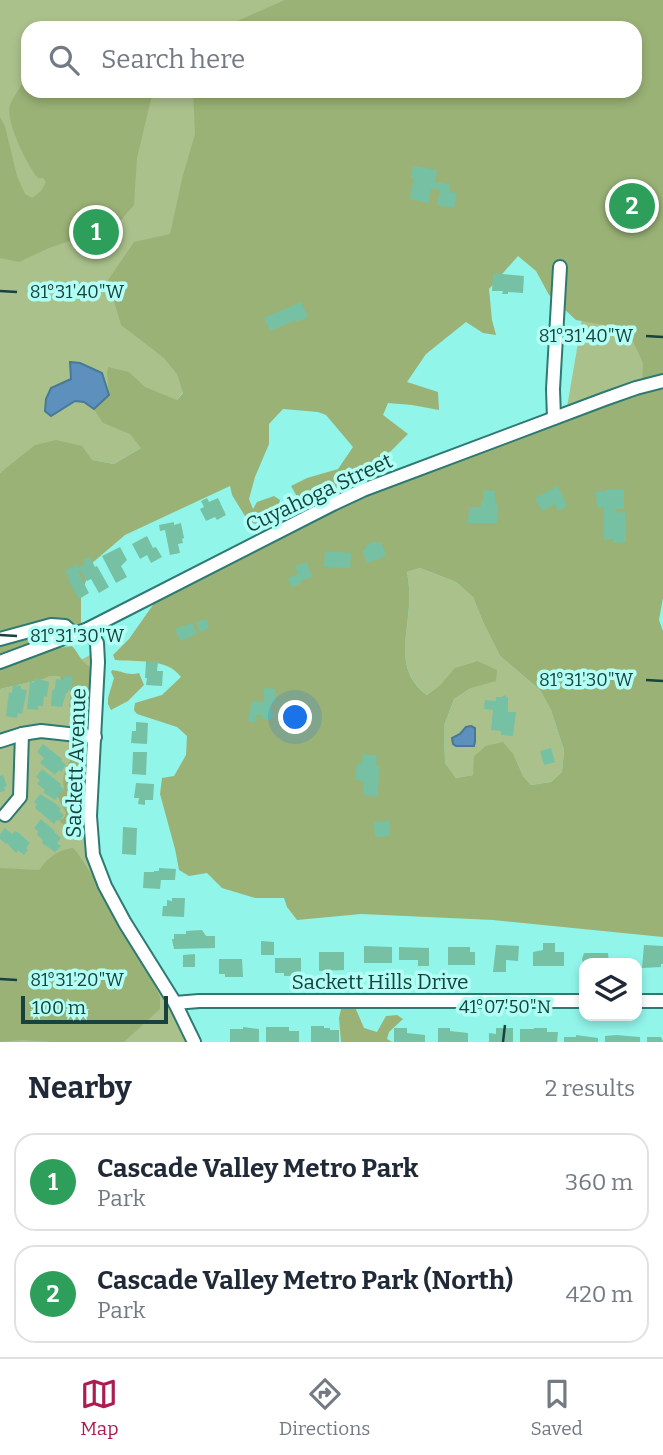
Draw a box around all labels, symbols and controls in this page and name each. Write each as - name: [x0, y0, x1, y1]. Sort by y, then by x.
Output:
- search box: [21, 21, 642, 98]
- icon: search: [45, 41, 83, 79]
- text: Search here: [101, 44, 245, 75]
- pin: 2: [609, 180, 655, 232]
- pin: 1: [73, 206, 119, 258]
- text: 81°31'40"W: [30, 281, 125, 303]
- text: 81°31'40"W: [539, 325, 634, 347]
- street label: Cuyahoga Street: [241, 447, 397, 538]
- text: 81°31'30"W: [30, 625, 125, 647]
- text: 81°31'30"W: [539, 669, 634, 691]
- street label: Sackett Avenue: [60, 688, 92, 838]
- your location: [278, 700, 312, 734]
- map controls: [579, 958, 642, 1021]
- button: layers: [579, 958, 642, 1021]
- text: 81°31'20"W: [30, 969, 124, 991]
- street label: Sackett Hills Drive: [291, 969, 469, 995]
- scale bar: [21, 993, 168, 1025]
- text: 100 m: [32, 996, 86, 1019]
- text: 41°07'50"N: [459, 996, 551, 1018]
- text: Nearby: [28, 1070, 132, 1106]
- text: 2 results: [545, 1074, 635, 1102]
- text: Cascade Valley Metro Park: [97, 1153, 419, 1184]
- text: 1: [48, 1168, 58, 1196]
- text: 360 m: [565, 1168, 633, 1196]
- text: Park: [97, 1184, 146, 1212]
- text: Cascade Valley Metro Park (North): [97, 1265, 513, 1296]
- text: 2: [47, 1280, 59, 1308]
- text: 420 m: [566, 1280, 633, 1308]
- text: Park: [97, 1296, 146, 1324]
- tab: Map: [80, 1375, 119, 1440]
- tab: Directions: [279, 1375, 370, 1440]
- tab: Saved: [531, 1375, 583, 1440]

